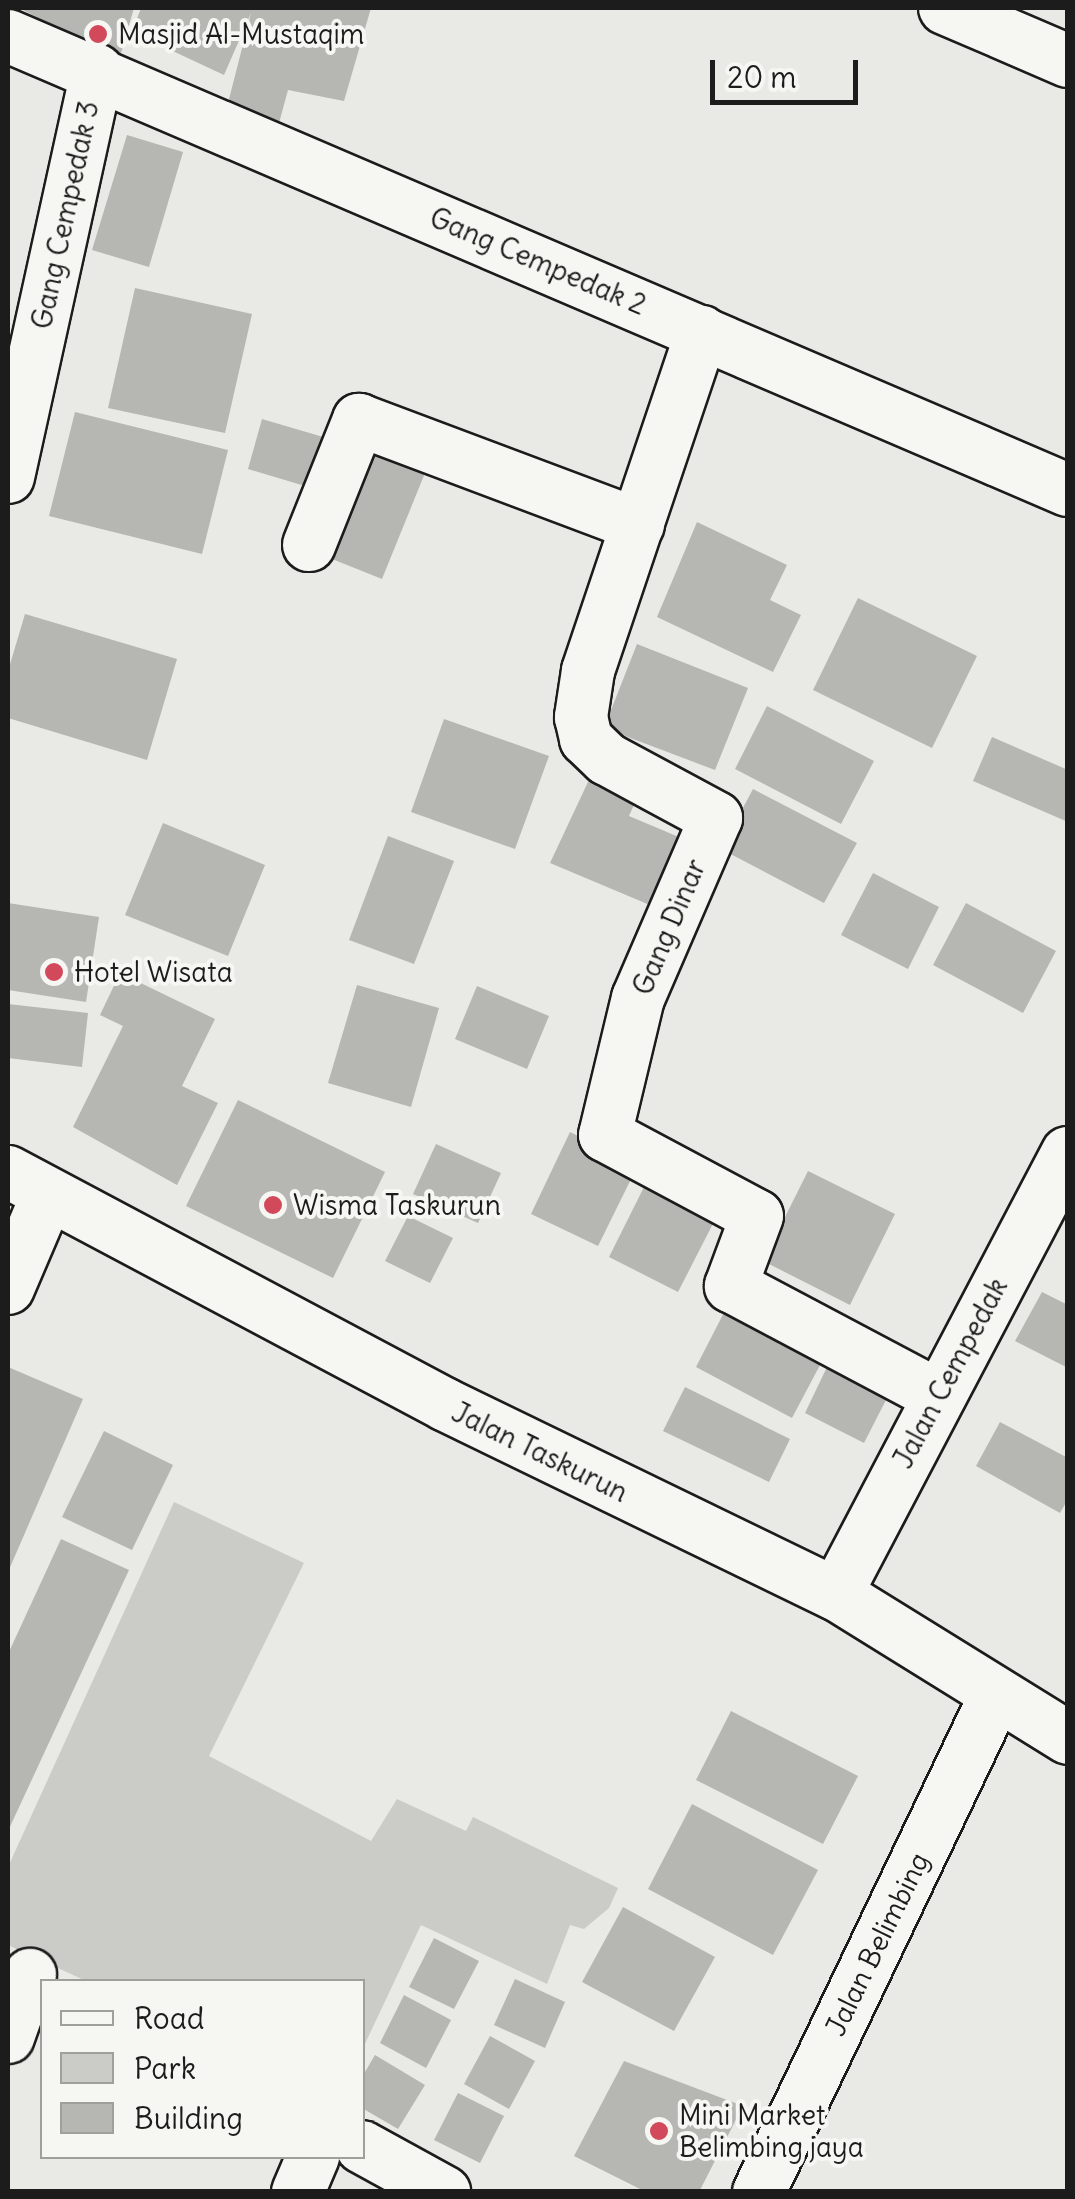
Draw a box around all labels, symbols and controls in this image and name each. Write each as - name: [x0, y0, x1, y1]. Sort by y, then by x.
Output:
- place label: Masjid Al-Mustaqim: [118, 17, 364, 51]
- marker: Masjid Al-Mustaqim: [87, 23, 109, 45]
- scale bar: [715, 40, 862, 102]
- text: 20 m: [727, 58, 797, 96]
- street label: Gang Cempedak 3: [24, 98, 106, 332]
- street label: Gang Cempedak 2: [425, 200, 651, 322]
- street label: Gang Dinar: [625, 854, 713, 1000]
- place label: Hotel Wisata: [74, 955, 233, 989]
- marker: Hotel Wisata: [43, 961, 65, 983]
- place label: Wisma Taskurun: [293, 1188, 501, 1222]
- marker: Wisma Taskurun: [262, 1194, 284, 1216]
- street label: Jalan Cempedak: [886, 1272, 1014, 1474]
- street label: Jalan Taskurun: [447, 1395, 633, 1509]
- street label: Jalan Belimbing: [818, 1847, 936, 2041]
- legend: [40, 1979, 365, 2159]
- text: Road: [134, 1999, 204, 2037]
- text: Park: [134, 2049, 196, 2087]
- place label: Mini Market Belimbing jaya: [679, 2098, 864, 2164]
- text: Building: [134, 2099, 243, 2137]
- marker: Mini Market Belimbing jaya: [648, 2120, 670, 2142]

